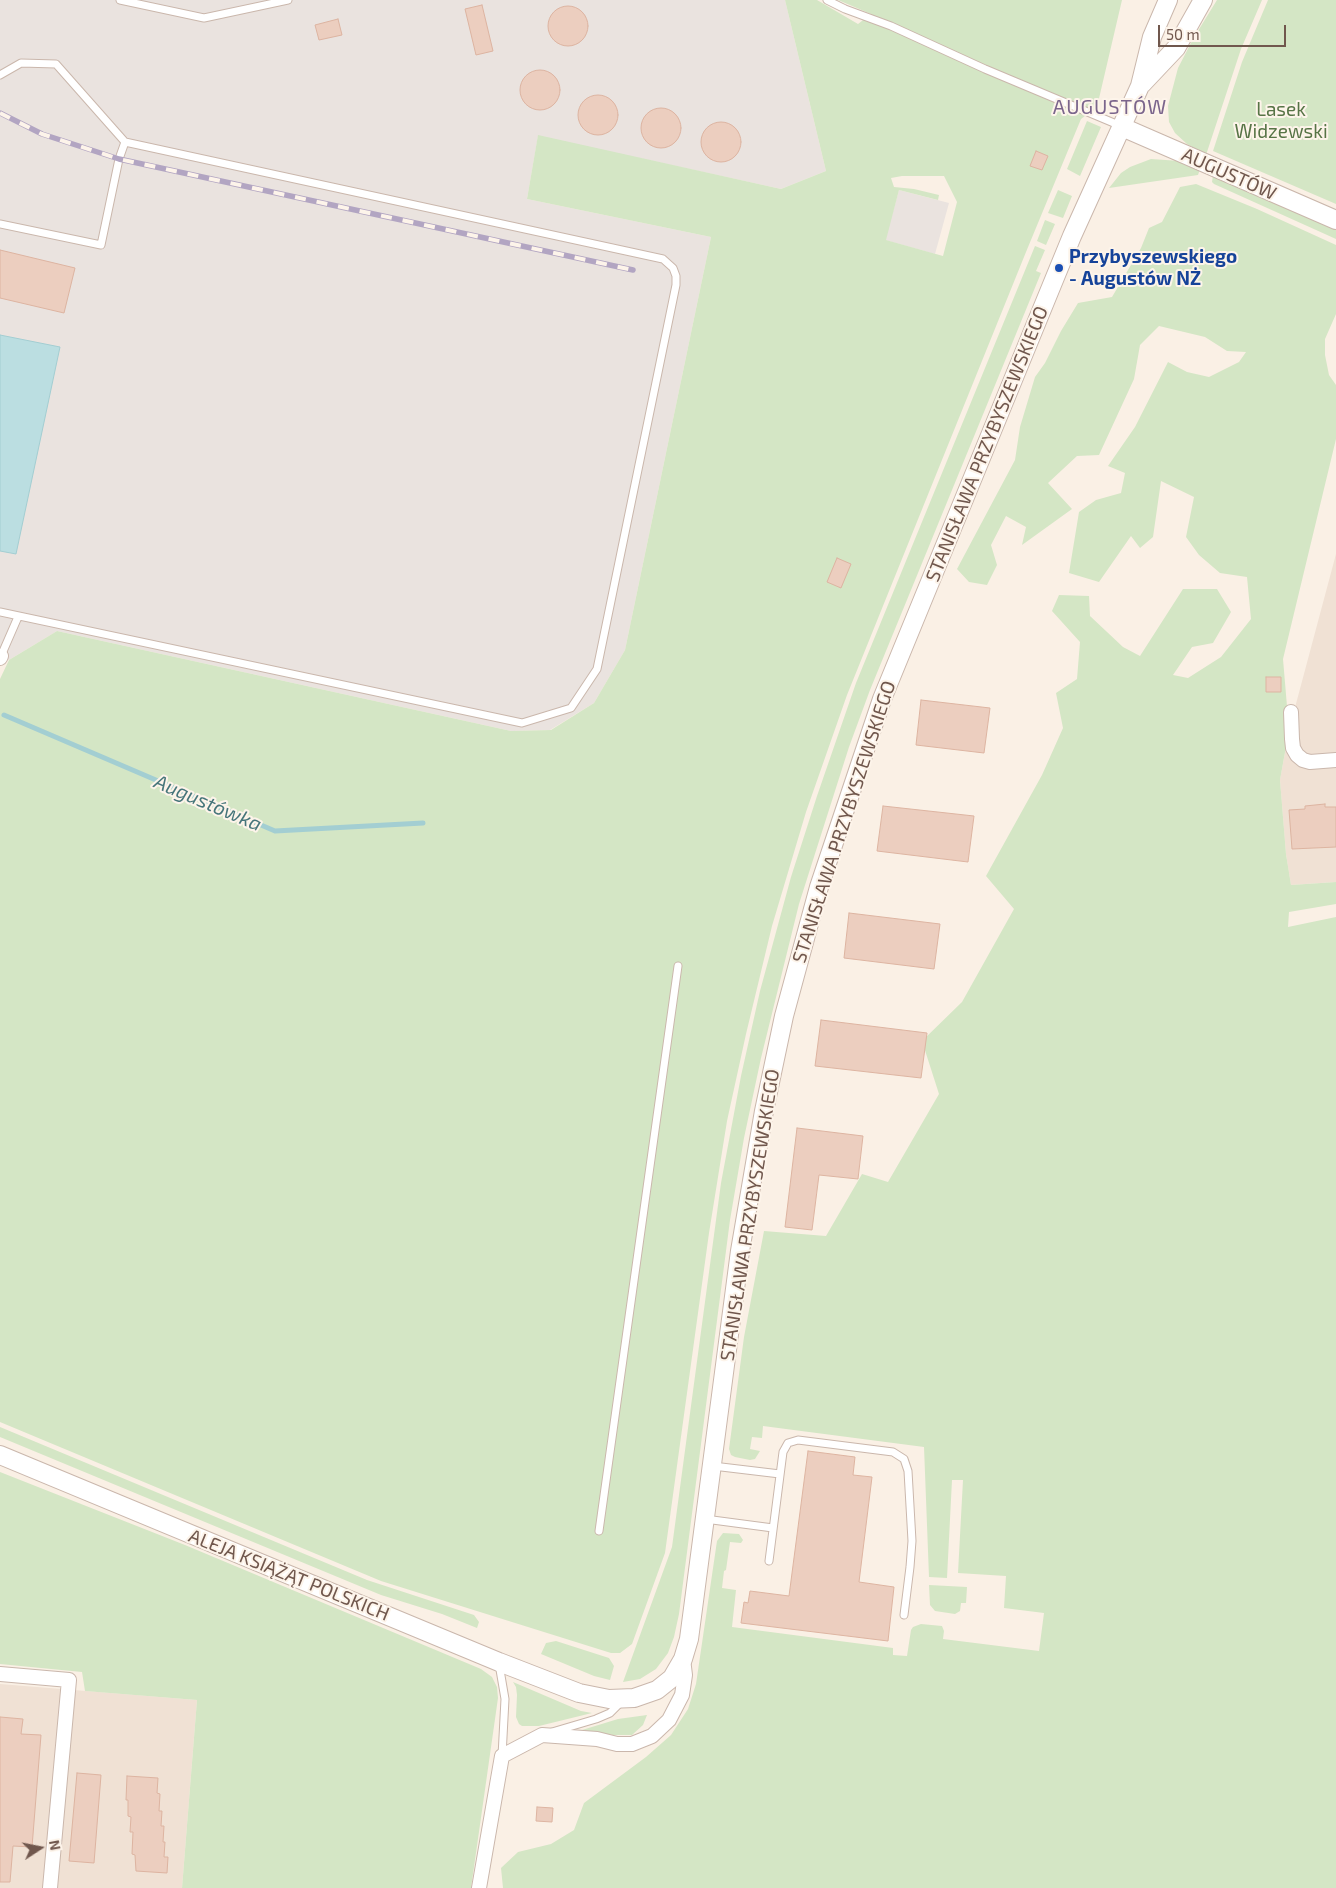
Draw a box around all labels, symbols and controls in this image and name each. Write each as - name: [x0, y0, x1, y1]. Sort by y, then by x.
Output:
- scale bar: [1161, 15, 1288, 47]
- text: 50 m: [1166, 25, 1200, 43]
- district label: AUGUSTÓW: [1052, 95, 1168, 119]
- park label: Lasek Widzewski: [1234, 99, 1328, 143]
- street label: AUGUSTÓW: [1178, 143, 1280, 205]
- place label: Przybyszewskiego - Augustów NŻ: [1069, 246, 1237, 290]
- marker: Przybyszewskiego - Augustów NŻ: [1053, 262, 1065, 274]
- street label: STANISŁAWA PRZYBYSZEWSKIEGO: [921, 303, 1053, 585]
- street label: STANISŁAWA PRZYBYSZEWSKIEGO: [788, 678, 900, 966]
- water label: Augustówka: [151, 770, 265, 836]
- street label: STANISŁAWA PRZYBYSZEWSKIEGO: [716, 1067, 784, 1363]
- street label: ALEJA KSIĄŻĄT POLSKICH: [185, 1524, 393, 1626]
- north arrow: [15, 1823, 65, 1873]
- text: N: [46, 1838, 65, 1852]

